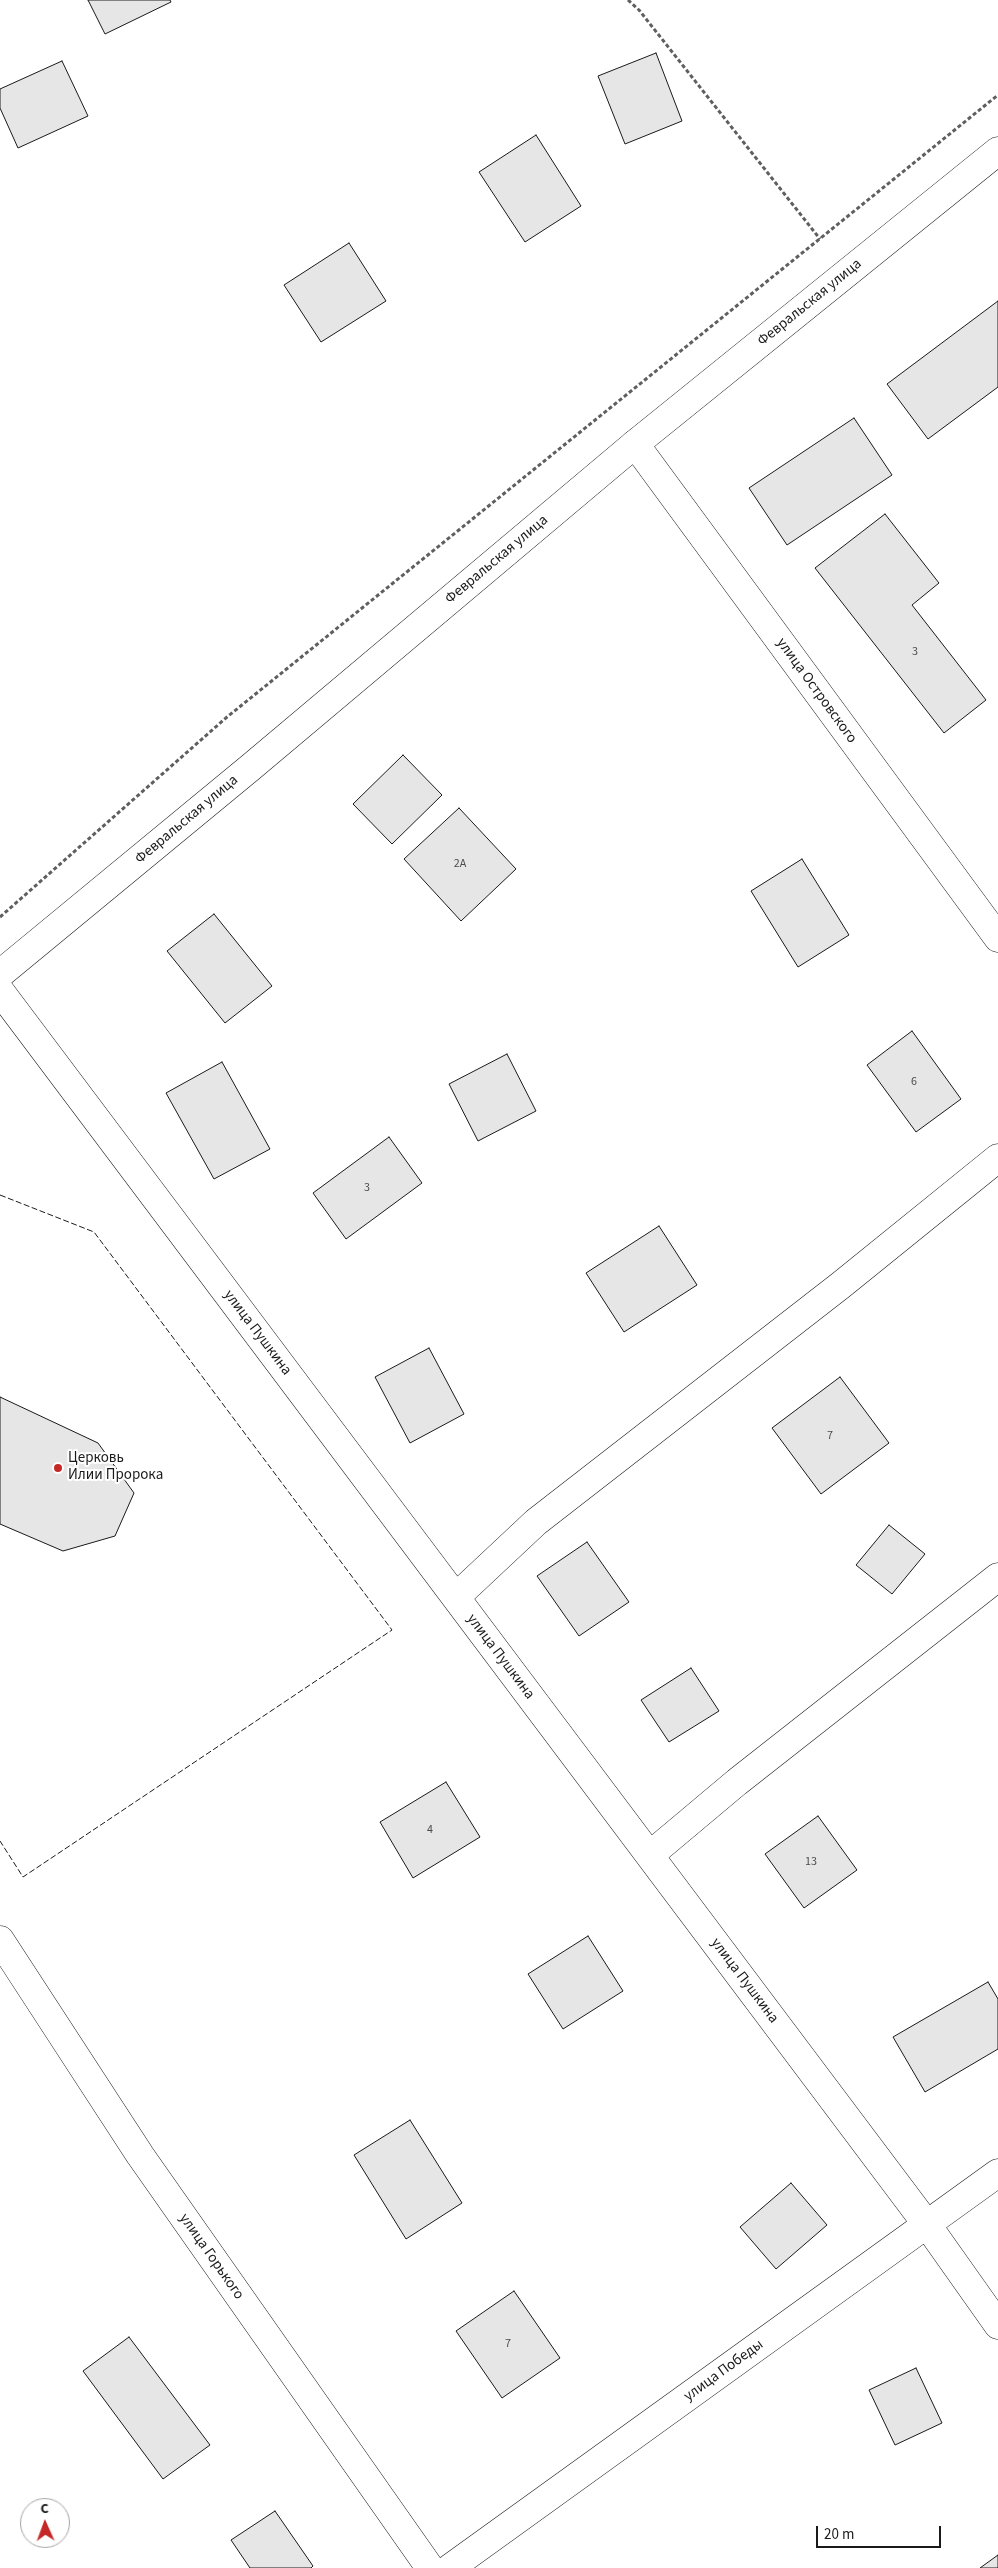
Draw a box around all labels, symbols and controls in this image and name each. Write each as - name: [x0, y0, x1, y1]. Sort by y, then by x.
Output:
- street label: Февральская улица: [754, 255, 866, 351]
- street label: Февральская улица: [442, 512, 552, 608]
- street label: улица Островского: [772, 635, 860, 747]
- house number: 3: [912, 645, 918, 659]
- street label: Февральская улица: [132, 772, 242, 868]
- house number: 2А: [454, 857, 466, 871]
- house number: 6: [911, 1075, 917, 1089]
- house number: 3: [364, 1181, 370, 1195]
- street label: улица Пушкина: [219, 1287, 295, 1379]
- house number: 7: [827, 1429, 833, 1443]
- place label: Церковь Илии Пророка: [68, 1450, 163, 1485]
- marker: Церковь Илии Пророка: [52, 1462, 64, 1474]
- street label: улица Пушкина: [462, 1611, 538, 1703]
- house number: 4: [427, 1823, 433, 1837]
- house number: 13: [805, 1855, 817, 1869]
- street label: улица Пушкина: [706, 1935, 782, 2027]
- street label: улица Горького: [175, 2210, 247, 2304]
- street label: улица Победы: [681, 2336, 767, 2406]
- house number: 7: [505, 2337, 511, 2351]
- north arrow: [20, 2498, 70, 2548]
- text: С: [40, 2499, 49, 2519]
- scale bar: [818, 2516, 943, 2548]
- text: 20 m: [824, 2524, 854, 2545]

